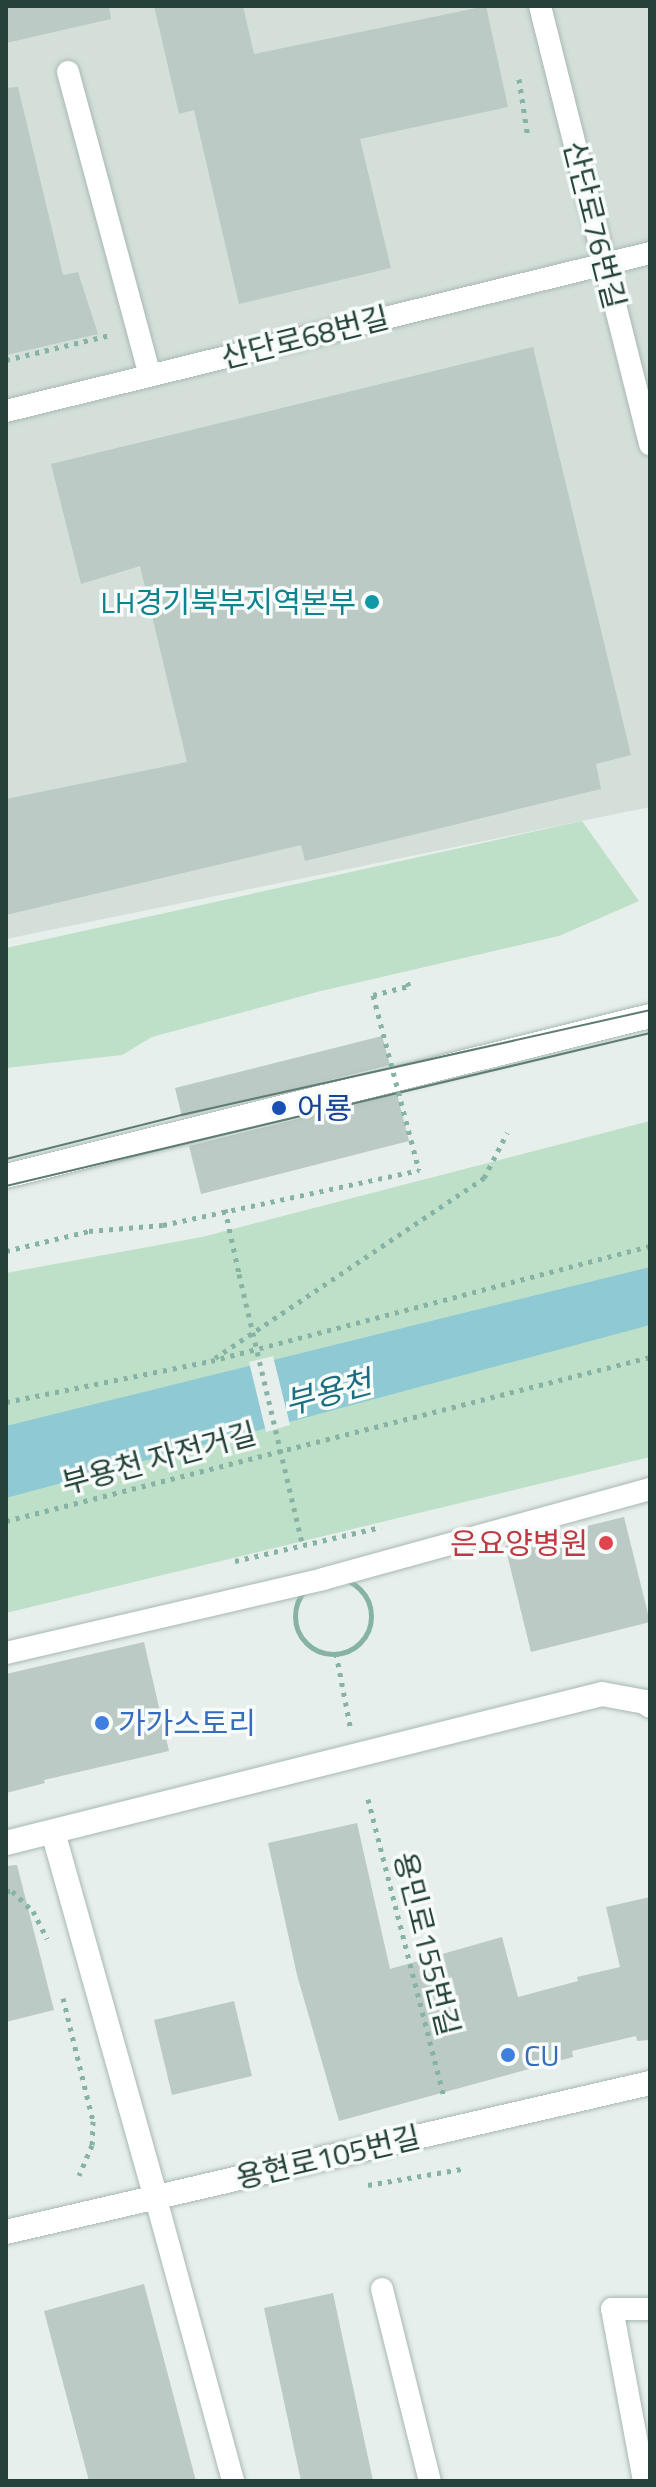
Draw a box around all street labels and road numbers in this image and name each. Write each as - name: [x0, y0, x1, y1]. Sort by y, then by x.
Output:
- street label: 산단로76번길: [557, 137, 633, 313]
- street label: 산단로68번길: [217, 299, 393, 375]
- street label: 부용천 자전거길: [58, 1415, 260, 1501]
- street label: 용민로155번길: [387, 1848, 467, 2040]
- street label: 용현로105번길: [232, 2118, 424, 2196]

